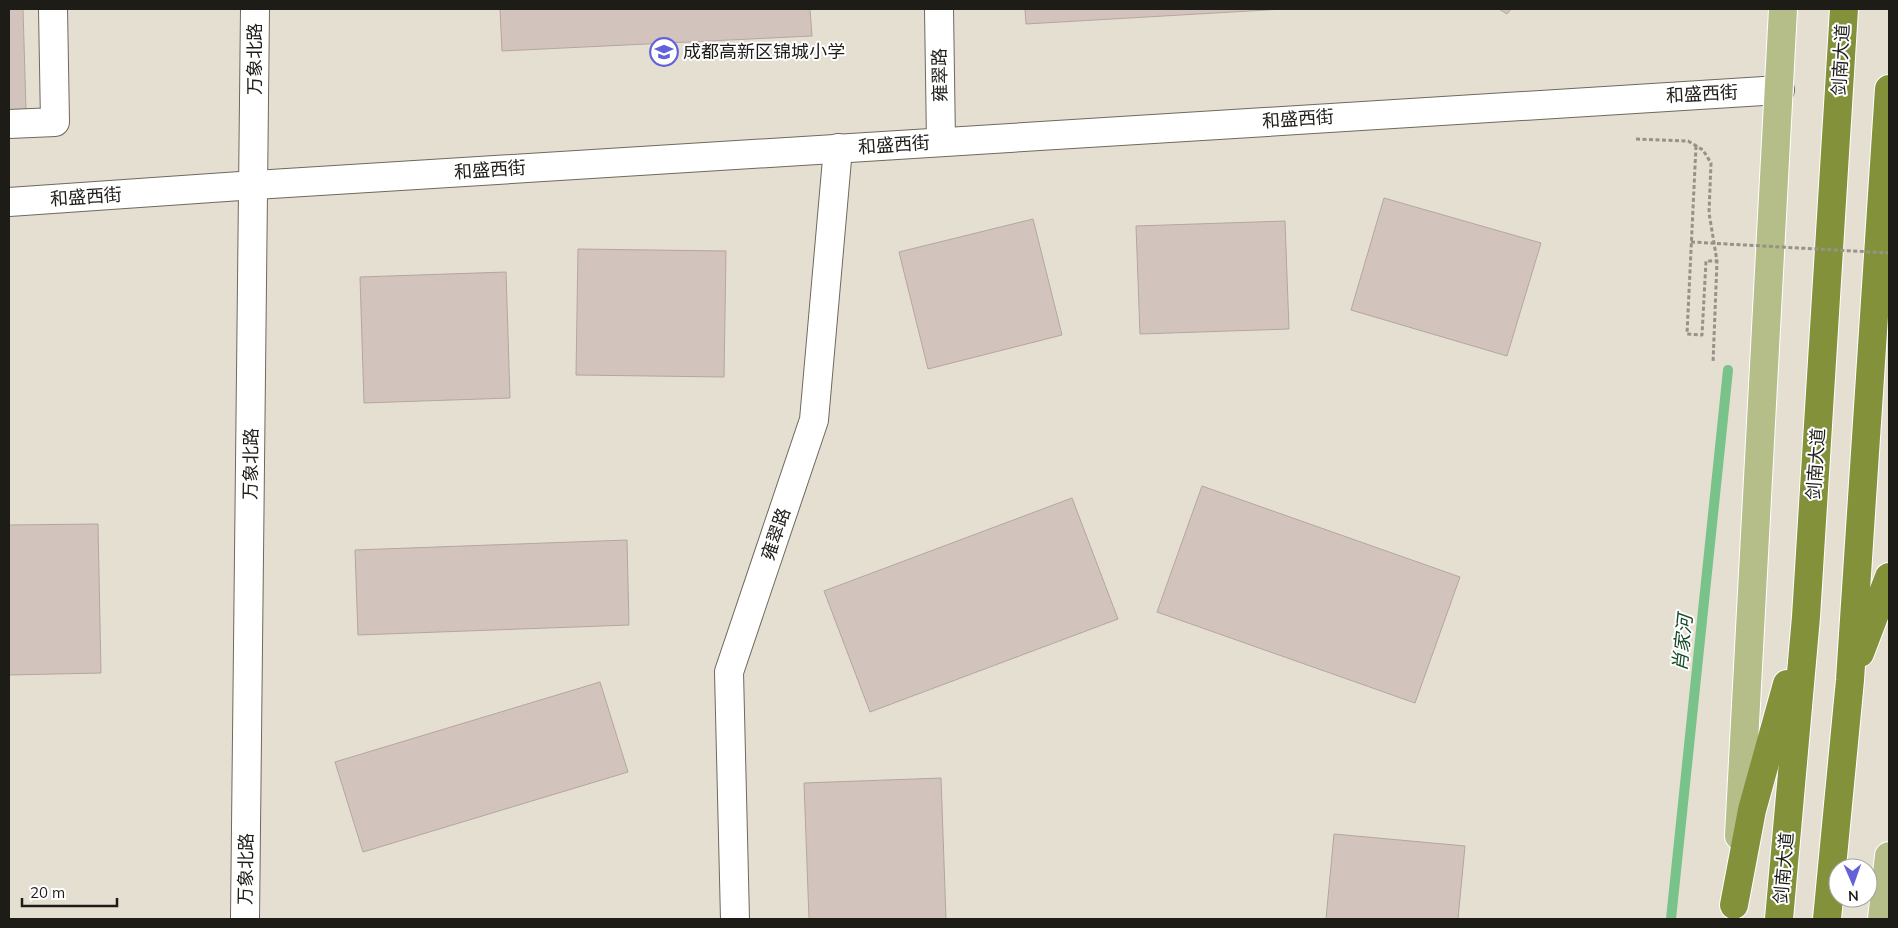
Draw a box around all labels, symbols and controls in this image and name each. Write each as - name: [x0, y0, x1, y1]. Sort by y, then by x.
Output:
- street label: 万象北路: [243, 23, 266, 95]
- street label: 剑南大道: [1827, 23, 1854, 97]
- school or university icon: 成都高新区锦城小学: [649, 37, 679, 67]
- place label: 成都高新区锦城小学: [683, 40, 845, 63]
- street label: 雍翠路: [928, 48, 951, 102]
- street label: 和盛西街: [1665, 80, 1739, 107]
- street label: 和盛西街: [1261, 105, 1335, 132]
- street label: 和盛西街: [857, 131, 931, 158]
- street label: 和盛西街: [453, 156, 527, 183]
- street label: 和盛西街: [49, 183, 123, 210]
- street label: 剑南大道: [1802, 427, 1829, 501]
- street label: 万象北路: [238, 428, 263, 500]
- street label: 雍翠路: [756, 505, 795, 563]
- water label: 肖家河: [1667, 609, 1697, 673]
- street label: 剑南大道: [1769, 831, 1798, 905]
- street label: 万象北路: [233, 833, 258, 905]
- north arrow: [1828, 858, 1878, 908]
- scale bar: [22, 876, 118, 908]
- text: 20 m: [30, 883, 65, 902]
- text: N: [1848, 887, 1859, 905]

